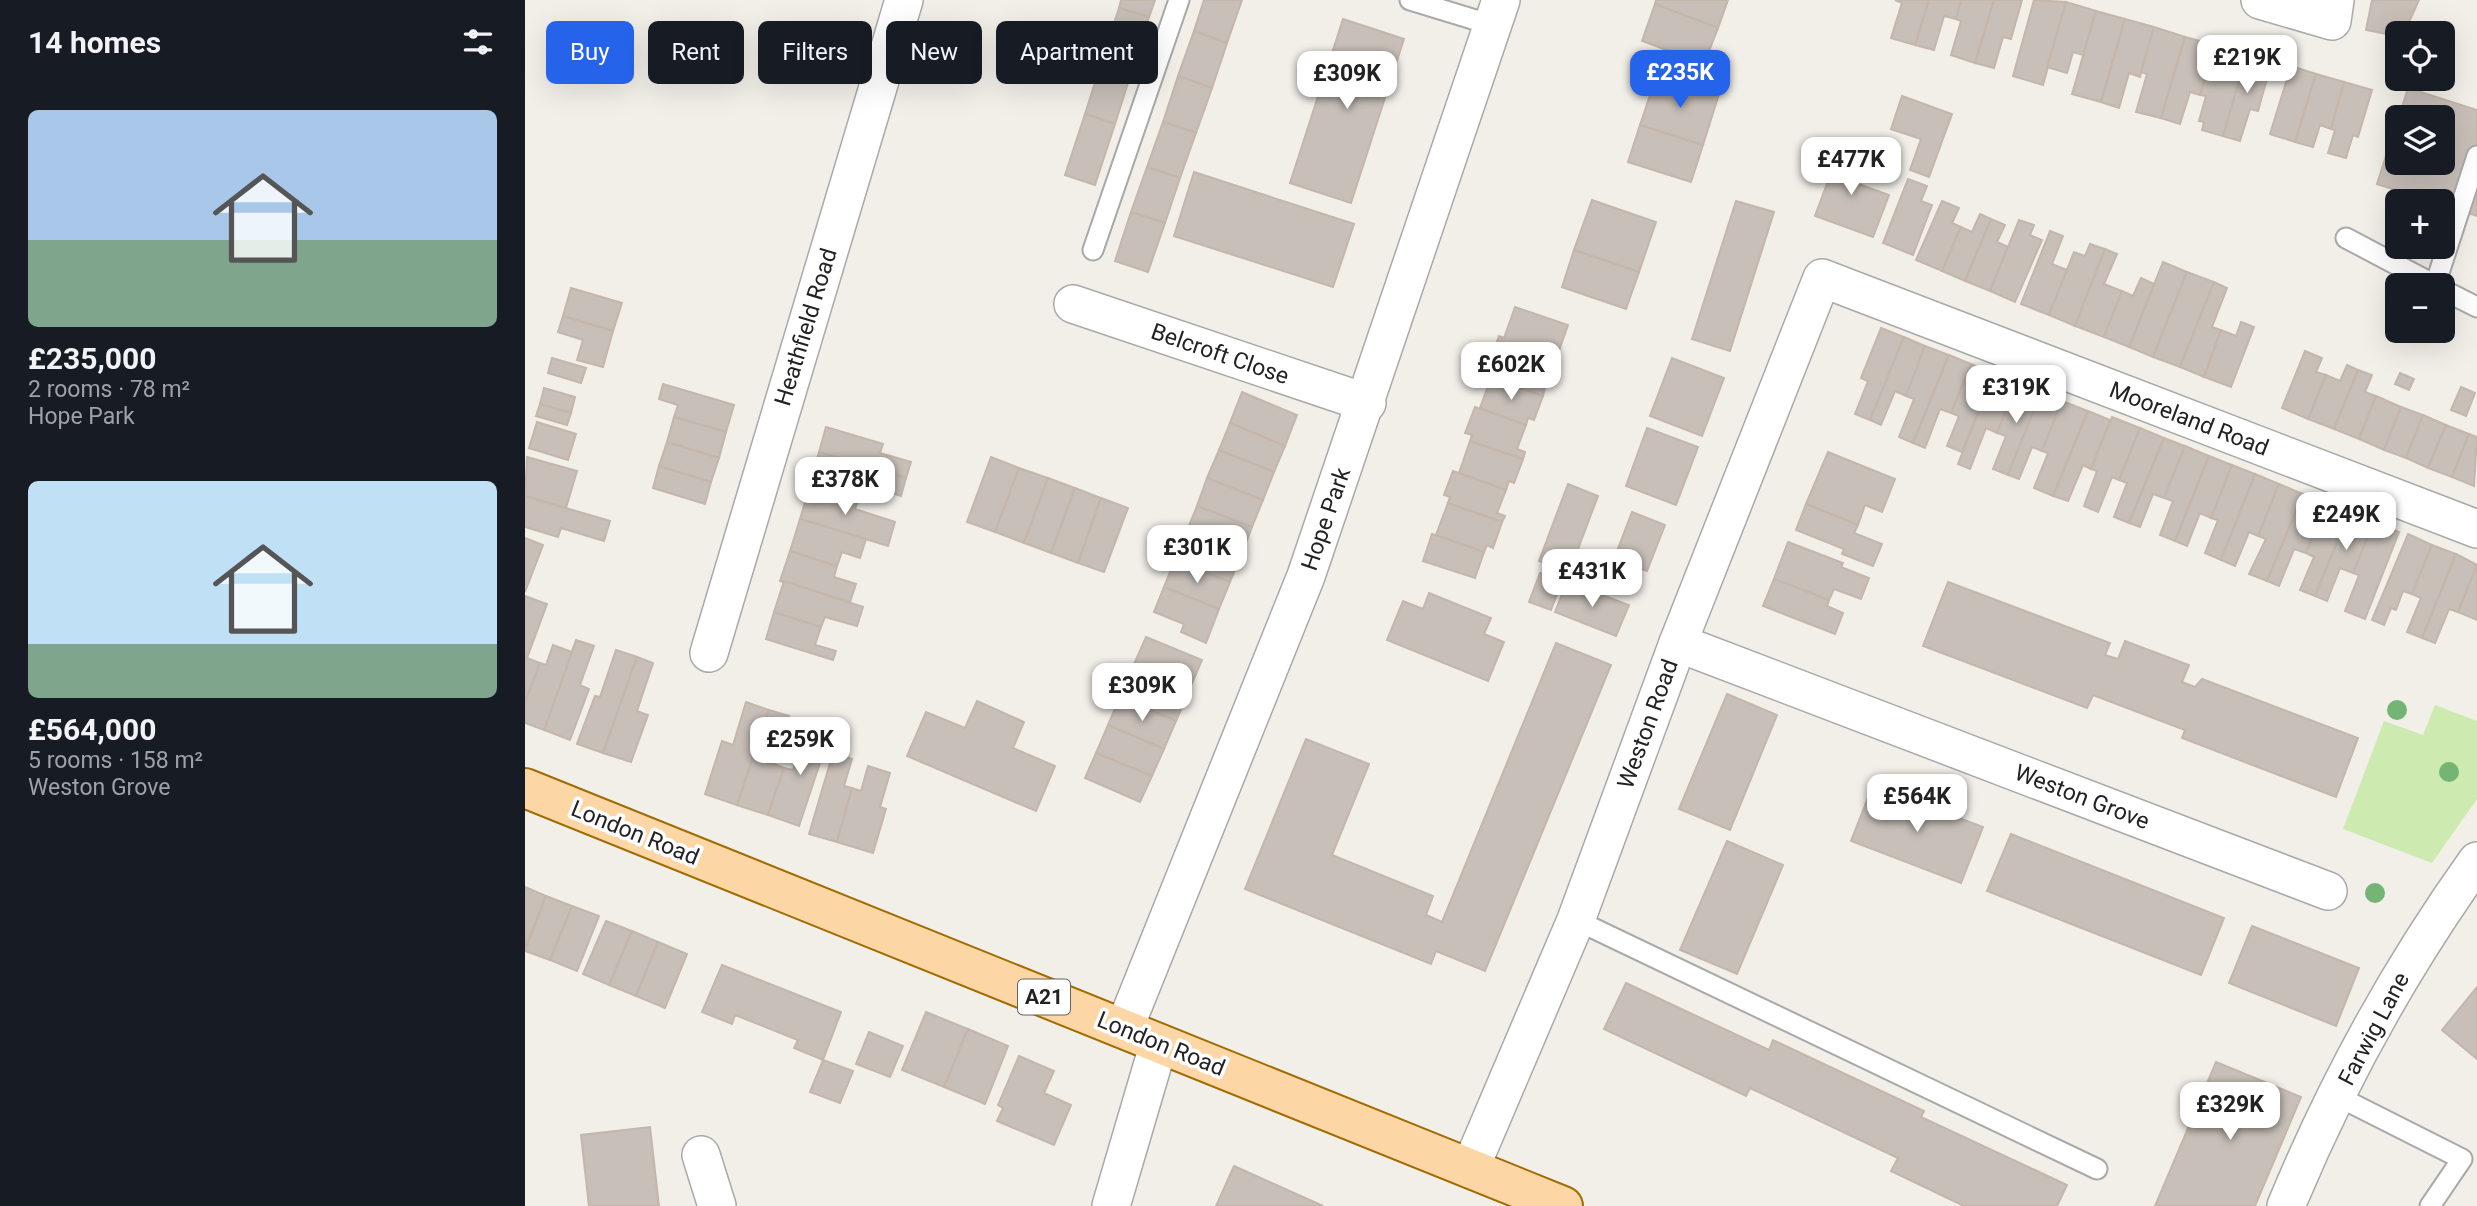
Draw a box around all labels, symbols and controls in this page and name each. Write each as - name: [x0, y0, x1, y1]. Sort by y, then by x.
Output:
- chip: Buy: [546, 21, 634, 84]
- chip: Rent: [648, 21, 744, 84]
- chip: Filters: [758, 21, 872, 84]
- chip: New: [886, 21, 982, 84]
- chip: Apartment: [996, 21, 1158, 84]
- map controls: [2385, 21, 2455, 343]
- button: locate: [2385, 21, 2455, 91]
- icon: filters: [459, 23, 497, 61]
- text: 14 homes: [28, 25, 161, 60]
- pin: £219K: [2198, 36, 2296, 95]
- text: £219K: [2213, 44, 2281, 71]
- pin: £235K: [1631, 50, 1729, 110]
- pin: £309K: [1298, 52, 1396, 111]
- text: £235K: [1646, 59, 1714, 86]
- text: £309K: [1313, 60, 1381, 87]
- button: layers: [2385, 105, 2455, 175]
- pin: £477K: [1802, 138, 1900, 197]
- text: £477K: [1817, 146, 1885, 173]
- icon: home: [200, 155, 326, 281]
- button: +: [2385, 189, 2455, 259]
- street label: Heathfield Road: [769, 245, 843, 409]
- button: −: [2385, 273, 2455, 343]
- street label: Belcroft Close: [1148, 318, 1292, 390]
- text: £235,000: [28, 341, 156, 376]
- pin: £602K: [1462, 342, 1560, 402]
- text: £602K: [1477, 351, 1545, 378]
- pin: £319K: [1967, 366, 2065, 425]
- text: £319K: [1982, 374, 2050, 401]
- text: 2 rooms · 78 m²: [28, 376, 190, 403]
- street label: Mooreland Road: [2106, 376, 2272, 462]
- text: Hope Park: [28, 403, 135, 430]
- pin: £378K: [796, 458, 894, 517]
- street label: Hope Park: [1296, 464, 1356, 574]
- text: £378K: [811, 466, 879, 493]
- pin: £249K: [2297, 492, 2395, 552]
- text: £249K: [2312, 501, 2380, 528]
- icon: home: [200, 526, 326, 652]
- pin: £301K: [1148, 526, 1246, 585]
- text: £301K: [1163, 534, 1231, 561]
- pin: £431K: [1543, 550, 1641, 609]
- text: £431K: [1558, 558, 1626, 585]
- street label: Weston Road: [1612, 656, 1684, 792]
- pin: £309K: [1093, 664, 1191, 723]
- text: £309K: [1108, 672, 1176, 699]
- text: £564,000: [28, 712, 156, 747]
- pin: £259K: [751, 718, 849, 777]
- text: £259K: [766, 726, 834, 753]
- text: 5 rooms · 158 m²: [28, 747, 203, 774]
- street label: Weston Grove: [2011, 759, 2153, 835]
- text: Weston Grove: [28, 774, 170, 801]
- pin: £564K: [1868, 774, 1966, 834]
- text: £564K: [1883, 783, 1951, 810]
- street label: London Road: [567, 795, 703, 871]
- street label: Farwig Lane: [2333, 968, 2415, 1090]
- road number: A21: [1018, 979, 1070, 1014]
- street label: London Road: [1093, 1006, 1229, 1082]
- pin: £329K: [2181, 1082, 2279, 1142]
- text: £329K: [2196, 1091, 2264, 1118]

